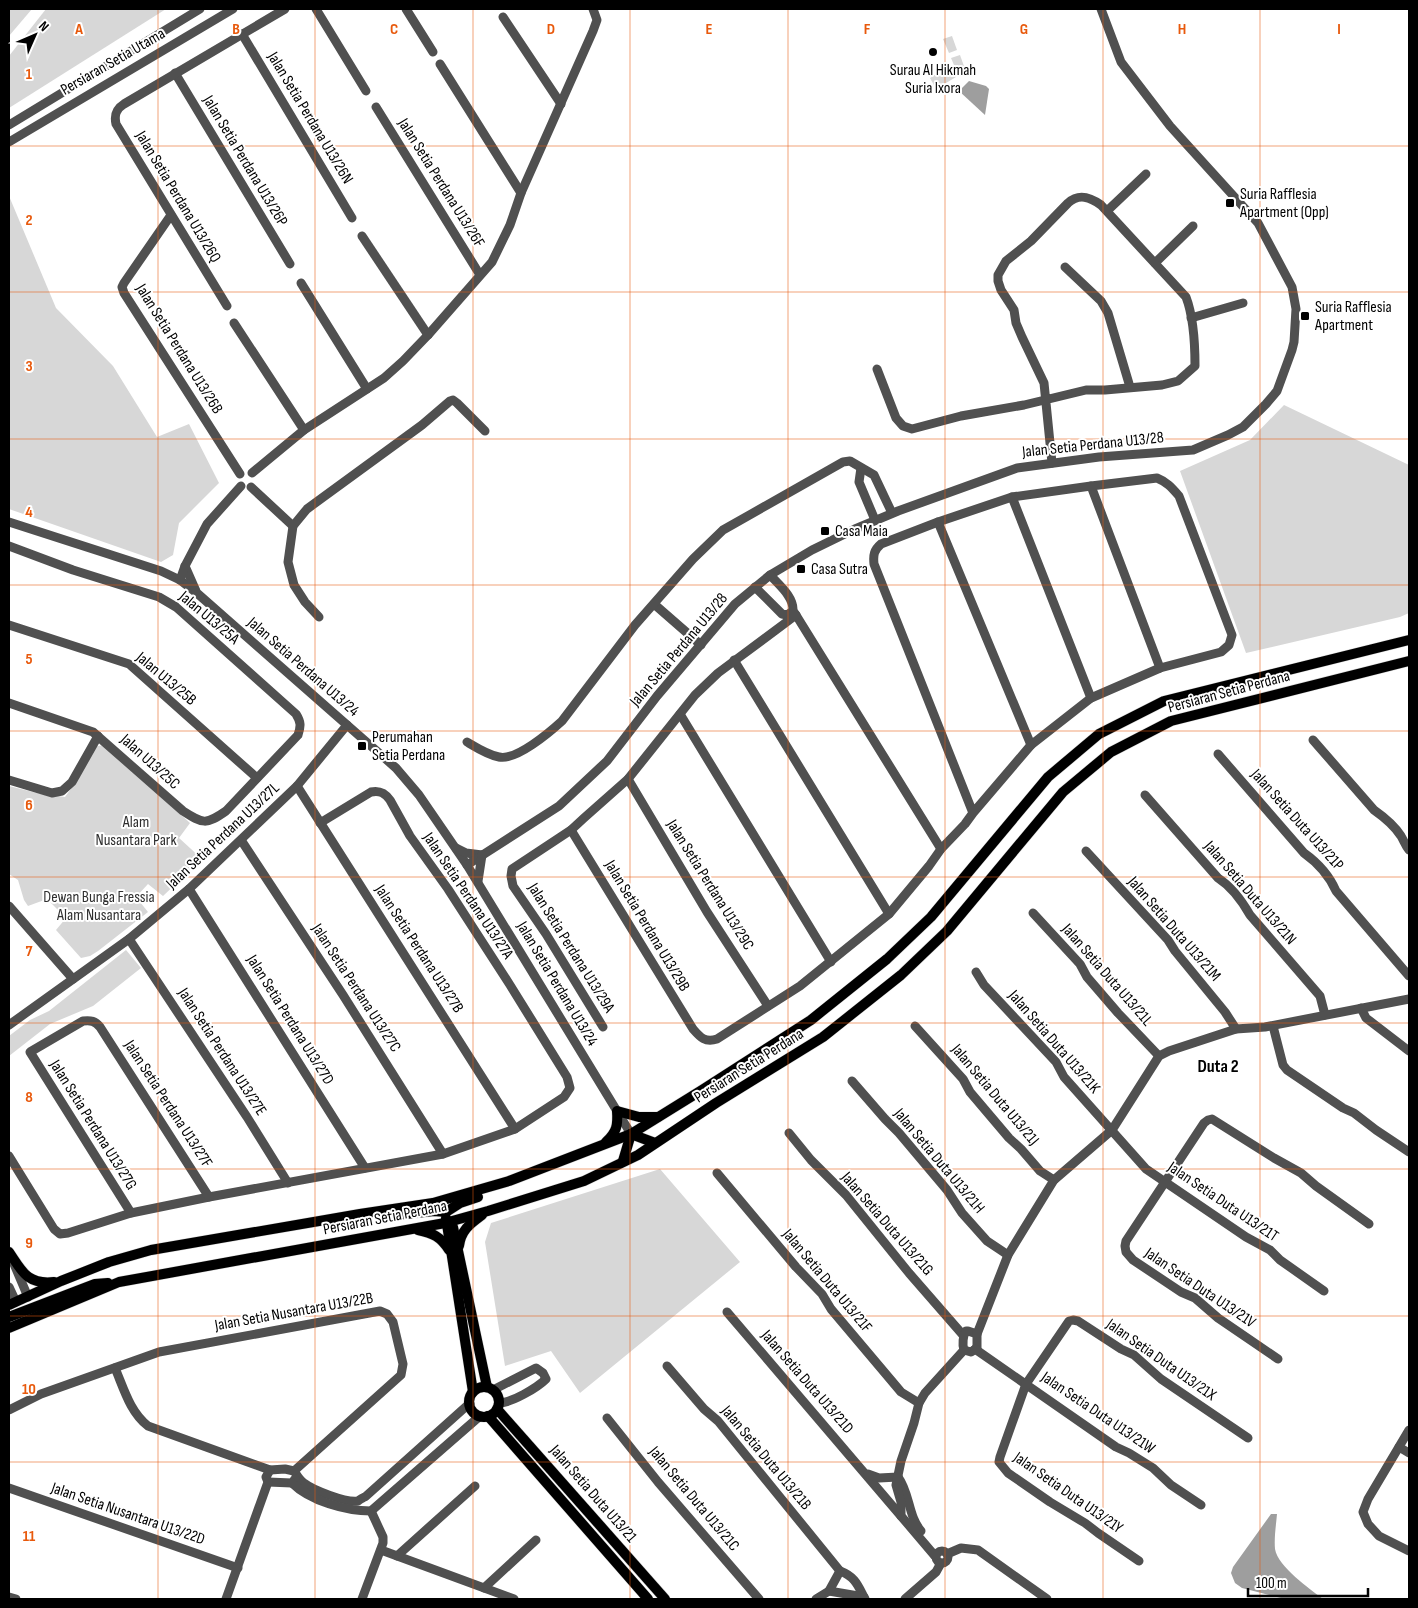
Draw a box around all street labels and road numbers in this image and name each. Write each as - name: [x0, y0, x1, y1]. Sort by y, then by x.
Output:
- street label: Persiaran Setia Utama: [57, 24, 169, 100]
- street label: Jalan Setia Perdana U13/26N: [263, 48, 357, 187]
- street label: Jalan Setia Perdana U13/26P: [198, 91, 292, 230]
- street label: Jalan Setia Perdana U13/26F: [393, 114, 488, 251]
- street label: Jalan Setia Perdana U13/26Q: [131, 127, 225, 266]
- street label: Jalan Setia Perdana U13/26B: [131, 280, 227, 417]
- street label: Jalan Setia Perdana U13/28: [1020, 428, 1165, 462]
- street label: Jalan U13/25A: [174, 587, 243, 649]
- street label: Jalan Setia Perdana U13/28: [625, 589, 732, 711]
- street label: Jalan Setia Perdana U13/24: [243, 613, 363, 721]
- street label: Jalan U13/25B: [131, 648, 200, 710]
- street label: Persiaran Setia Perdana: [1166, 667, 1292, 717]
- street label: Jalan U13/25C: [116, 730, 184, 794]
- street label: Jalan Setia Duta U13/21P: [1246, 765, 1348, 875]
- street label: Jalan Setia Perdana U13/27L: [162, 779, 284, 894]
- street label: Jalan Setia Perdana U13/29C: [662, 816, 758, 954]
- street label: Jalan Setia Perdana U13/27A: [418, 828, 517, 963]
- street label: Jalan Setia Duta U13/21N: [1199, 836, 1300, 949]
- street label: Jalan Setia Perdana U13/29B: [600, 856, 694, 995]
- street label: Jalan Setia Duta U13/21M: [1123, 872, 1225, 985]
- street label: Jalan Setia Perdana U13/29A: [523, 879, 619, 1016]
- street label: Jalan Setia Perdana U13/27B: [370, 881, 467, 1017]
- street label: Jalan Setia Perdana U13/24: [512, 918, 602, 1050]
- street label: Jalan Setia Perdana U13/27C: [307, 919, 405, 1056]
- street label: Jalan Setia Duta U13/21L: [1057, 919, 1157, 1030]
- street label: Jalan Setia Perdana U13/27D: [242, 951, 338, 1089]
- street label: Jalan Setia Perdana U13/27E: [173, 984, 270, 1119]
- street label: Jalan Setia Duta U13/21K: [1003, 986, 1104, 1098]
- street label: Persiaran Setia Perdana: [691, 1025, 807, 1107]
- street label: Jalan Setia Perdana U13/27F: [119, 1036, 216, 1171]
- street label: Jalan Setia Duta U13/21J: [946, 1040, 1043, 1150]
- street label: Jalan Setia Perdana U13/27G: [45, 1056, 141, 1193]
- street label: Jalan Setia Duta U13/21H: [889, 1104, 988, 1217]
- street label: Jalan Setia Duta U13/21T: [1163, 1157, 1282, 1246]
- street label: Jalan Setia Duta U13/21G: [836, 1168, 937, 1280]
- street label: Persiaran Setia Perdana: [322, 1197, 448, 1239]
- street label: Jalan Setia Duta U13/21F: [777, 1225, 876, 1337]
- street label: Jalan Setia Duta U13/21V: [1140, 1243, 1260, 1333]
- street label: Jalan Setia Nusantara U13/22B: [212, 1289, 375, 1335]
- street label: Jalan Setia Duta U13/21X: [1102, 1314, 1220, 1405]
- street label: Jalan Setia Duta U13/21D: [756, 1326, 857, 1438]
- street label: Jalan Setia Duta U13/21W: [1037, 1367, 1159, 1458]
- street label: Jalan Setia Duta U13/21B: [716, 1401, 815, 1514]
- street label: Jalan Setia Duta U13/21: [545, 1441, 641, 1547]
- street label: Jalan Setia Duta U13/21C: [644, 1442, 743, 1555]
- street label: Jalan Setia Duta U13/21Y: [1009, 1448, 1127, 1538]
- street label: Jalan Setia Nusantara U13/22D: [48, 1478, 207, 1549]

